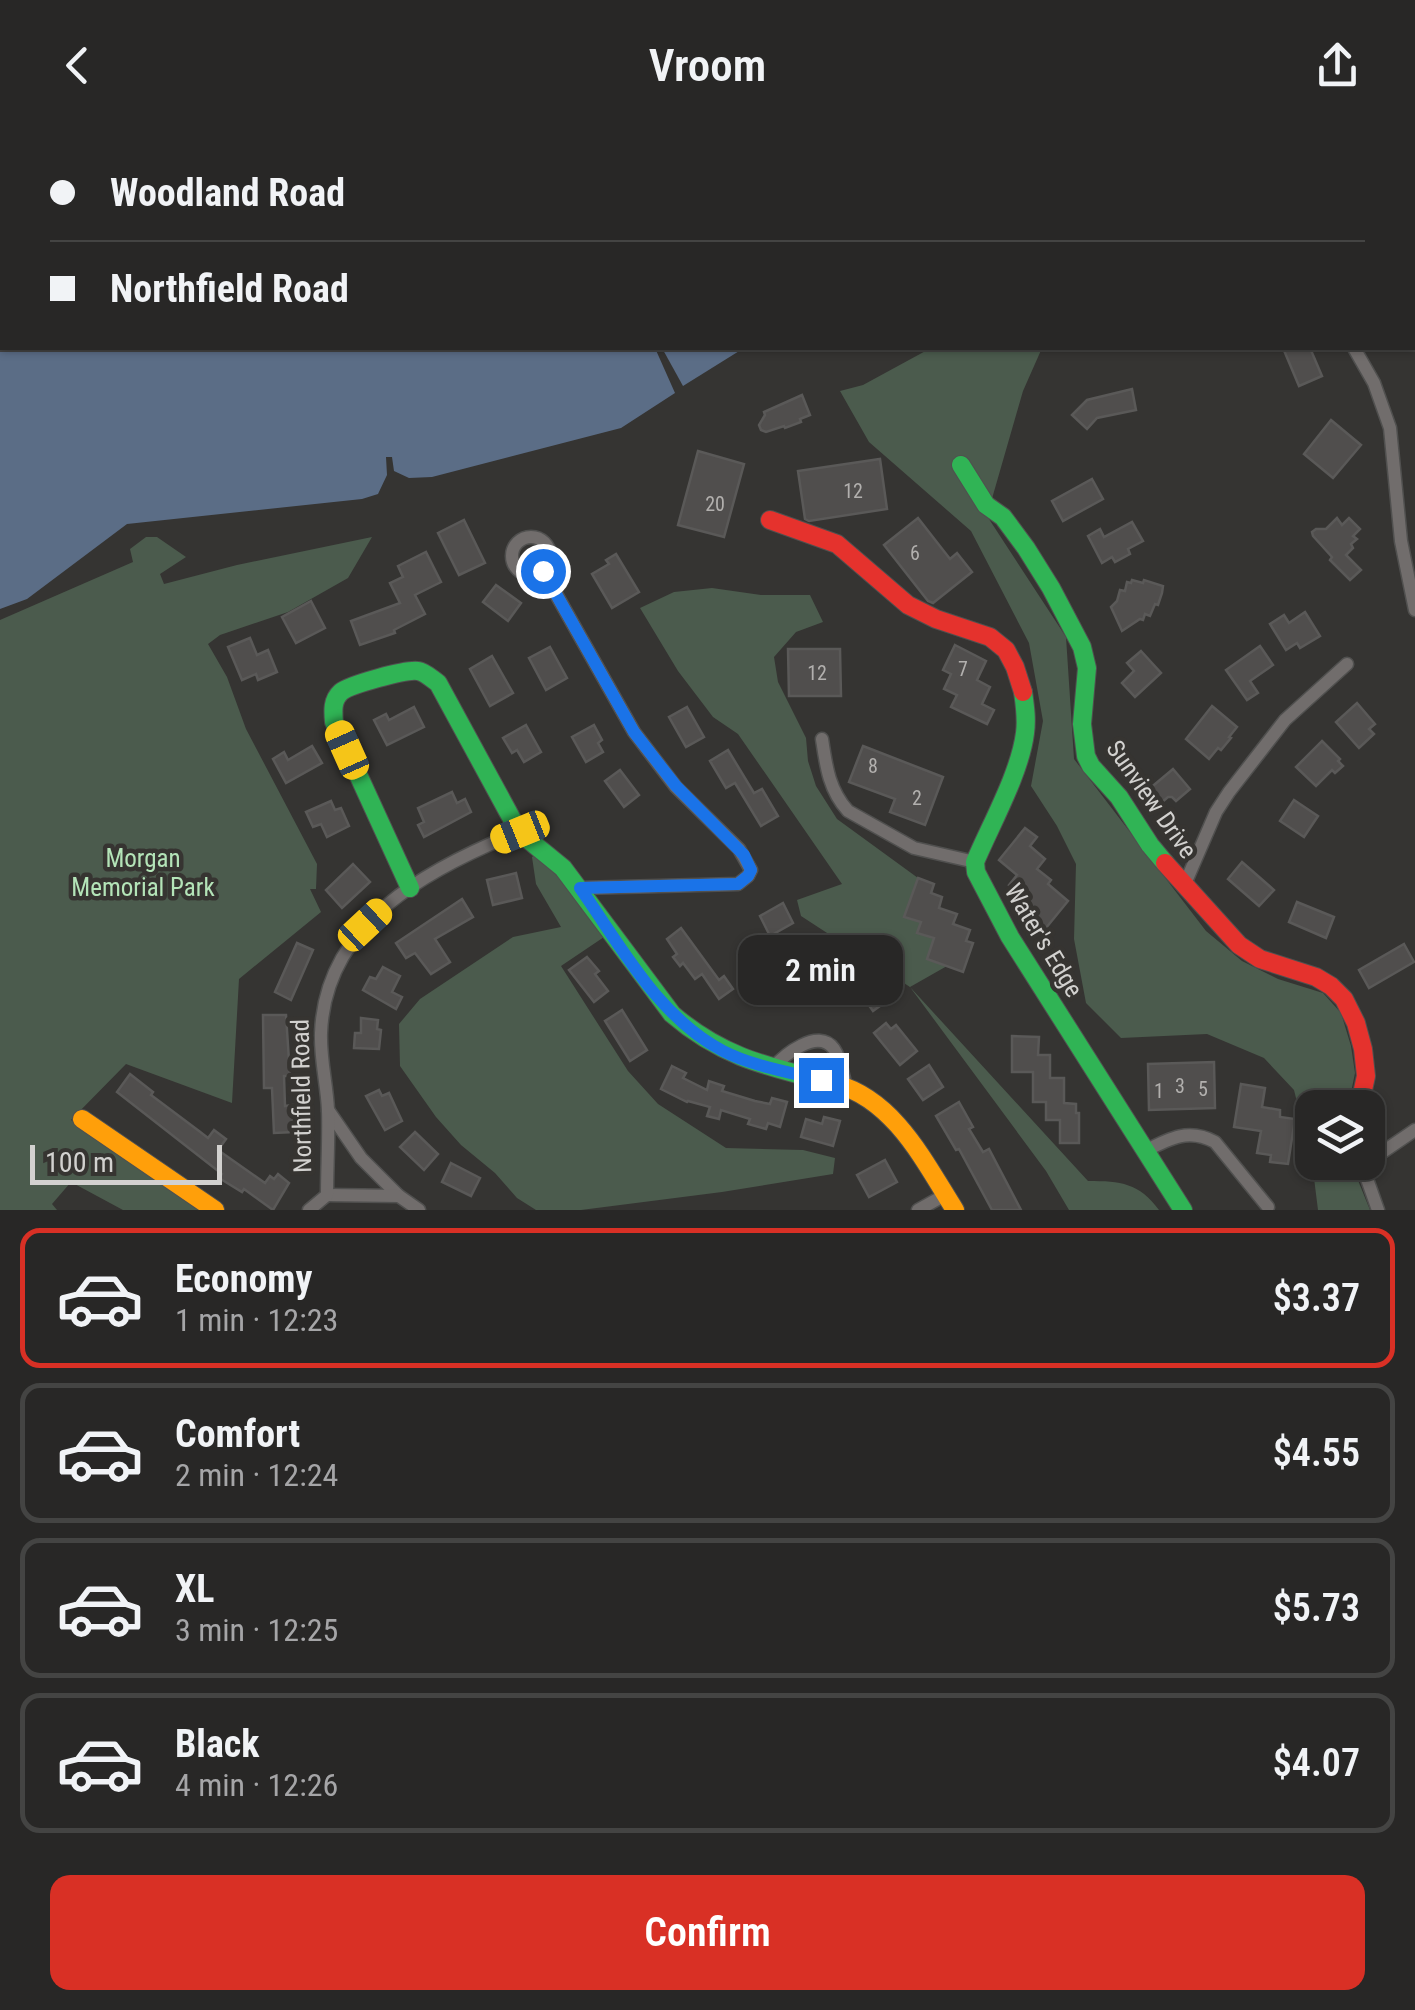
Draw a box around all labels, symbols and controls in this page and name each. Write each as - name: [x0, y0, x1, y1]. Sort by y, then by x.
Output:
- icon: back: [50, 38, 105, 93]
- icon: share: [1310, 38, 1365, 93]
- text: Vroom: [649, 39, 766, 92]
- text: Woodland Road: [110, 171, 345, 215]
- text: Northfield Road: [110, 267, 349, 311]
- house number: 12: [843, 479, 863, 503]
- house number: 20: [705, 492, 725, 516]
- house number: 6: [910, 541, 920, 565]
- route start: [521, 549, 566, 594]
- house number: 7: [958, 657, 968, 681]
- house number: 12: [807, 661, 827, 685]
- car: [321, 716, 373, 784]
- street label: Sunview Drive: [1100, 735, 1203, 864]
- house number: 8: [868, 754, 878, 778]
- house number: 2: [912, 786, 922, 810]
- car: [487, 807, 553, 857]
- park label: Morgan Memorial Park: [71, 844, 215, 902]
- street label: Water's Edge: [999, 878, 1089, 1002]
- car: [333, 894, 397, 956]
- callout: 2 min: [738, 935, 904, 1005]
- text: 2 min: [785, 951, 856, 989]
- street label: Northfield Road: [286, 1019, 317, 1173]
- route end: [799, 1058, 844, 1103]
- house number: 3: [1175, 1074, 1185, 1098]
- house number: 5: [1198, 1077, 1208, 1101]
- house number: 1: [1154, 1079, 1164, 1103]
- map controls: [1295, 1090, 1385, 1180]
- button: layers: [1295, 1090, 1385, 1180]
- scale bar: [30, 1140, 222, 1184]
- text: 100 m: [45, 1146, 114, 1179]
- icon: car: [55, 1253, 145, 1343]
- text: Economy: [175, 1257, 312, 1301]
- text: $3.37: [1273, 1276, 1360, 1320]
- text: 1 min · 12:23: [175, 1301, 338, 1339]
- icon: car: [55, 1408, 145, 1498]
- text: Comfort: [175, 1412, 300, 1456]
- text: $4.55: [1273, 1431, 1360, 1475]
- text: 2 min · 12:24: [175, 1456, 338, 1494]
- icon: car: [55, 1563, 145, 1653]
- text: XL: [175, 1567, 214, 1611]
- text: $5.73: [1273, 1586, 1360, 1630]
- text: 3 min · 12:25: [175, 1611, 338, 1649]
- icon: car: [55, 1718, 145, 1808]
- text: Black: [175, 1722, 259, 1766]
- text: $4.07: [1273, 1741, 1360, 1785]
- text: 4 min · 12:26: [175, 1766, 338, 1804]
- button: Confirm: [50, 1875, 1365, 1990]

